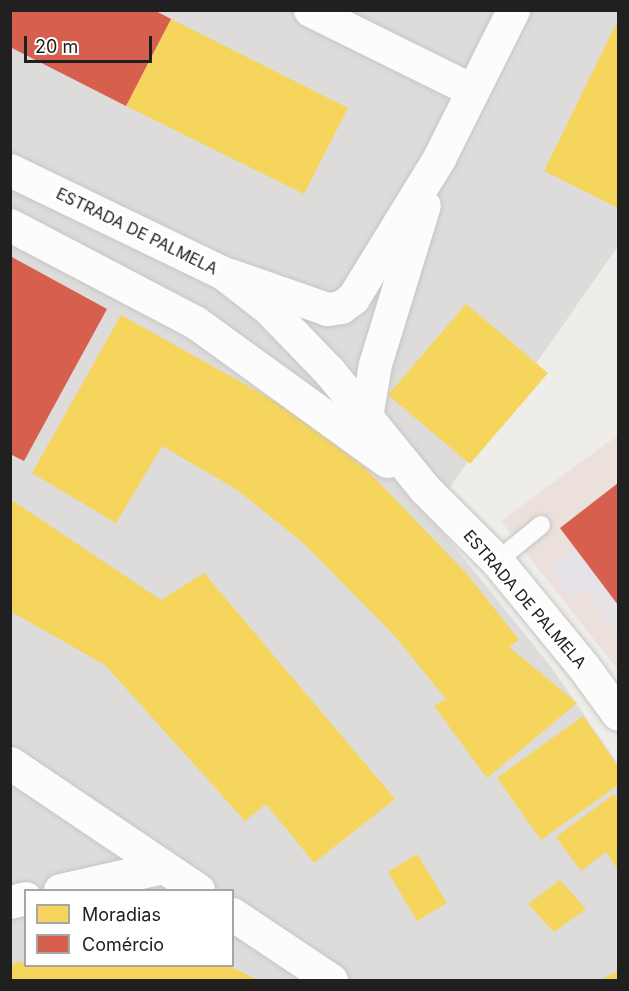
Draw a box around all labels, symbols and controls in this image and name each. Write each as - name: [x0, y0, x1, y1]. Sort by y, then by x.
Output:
- scale bar: [27, 24, 154, 62]
- text: 20 m: [35, 36, 78, 57]
- street label: ESTRADA DE PALMELA: [53, 184, 221, 278]
- street label: ESTRADA DE PALMELA: [460, 526, 590, 672]
- legend: [24, 889, 234, 967]
- text: Moradias: [82, 904, 161, 925]
- text: Comércio: [82, 934, 164, 955]

